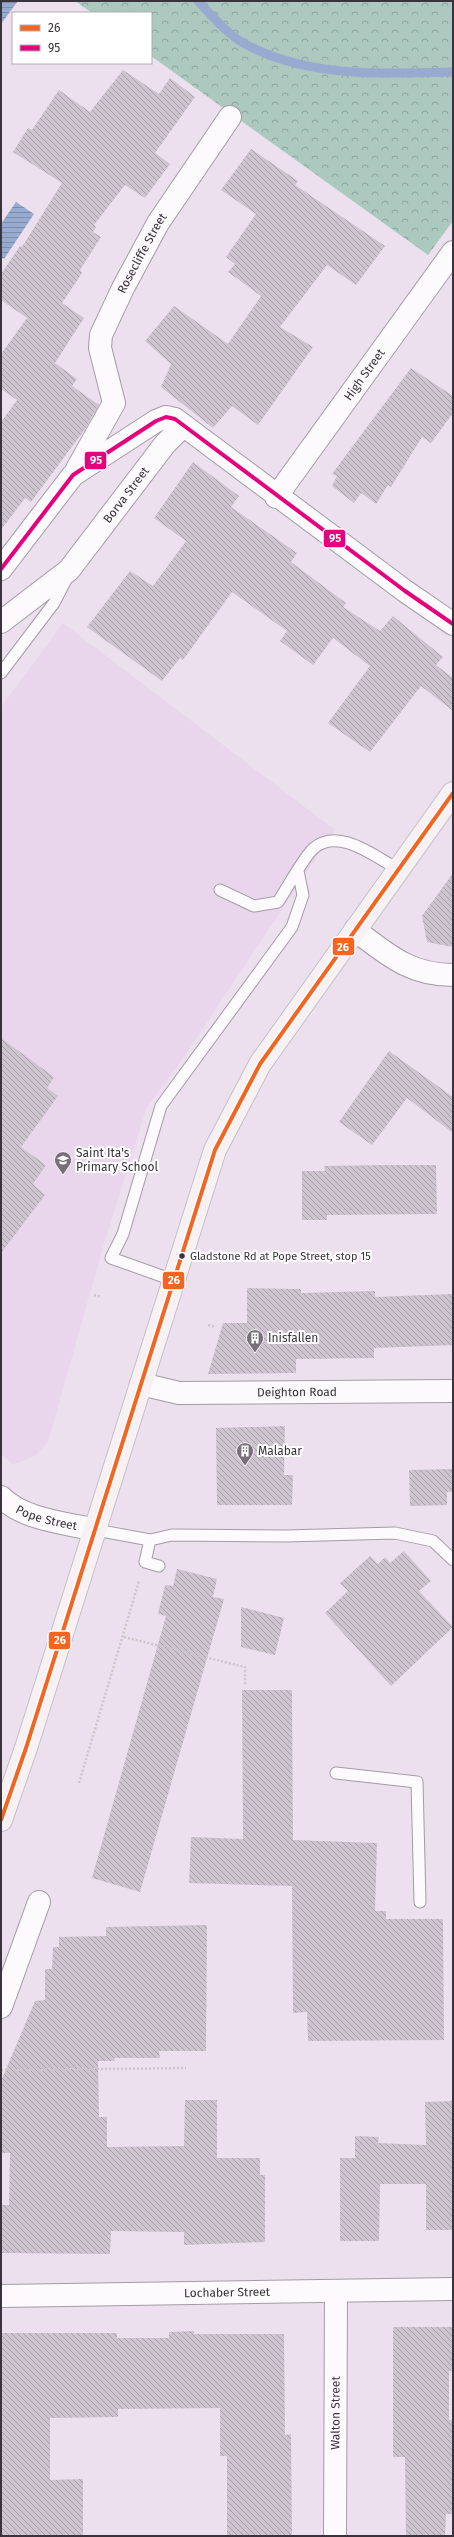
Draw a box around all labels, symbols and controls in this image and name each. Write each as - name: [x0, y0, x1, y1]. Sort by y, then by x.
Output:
- legend: [12, 12, 152, 64]
- text: 26: [48, 21, 60, 35]
- text: 95: [48, 41, 60, 55]
- street label: Rosecliffe Street: [115, 210, 170, 295]
- street label: High Street: [341, 345, 388, 403]
- line badge: 95: [84, 451, 107, 470]
- text: 95: [90, 454, 102, 467]
- street label: Borva Street: [100, 464, 152, 526]
- line badge: 95: [323, 529, 346, 548]
- text: 95: [329, 532, 341, 545]
- line badge: 26: [332, 937, 355, 956]
- text: 26: [337, 941, 349, 954]
- place label: Saint Ita's Primary School: [76, 1146, 159, 1174]
- school or university icon: Saint Ita's Primary School: [53, 1150, 73, 1175]
- place label: Gladstone Rd at Pope Street, stop 15: [190, 1250, 371, 1263]
- marker: Gladstone Rd at Pope Street, stop 15: [177, 1251, 187, 1261]
- line badge: 26: [162, 1271, 185, 1290]
- text: 26: [168, 1274, 180, 1287]
- building icon: Inisfallen: [245, 1328, 265, 1353]
- place label: Inisfallen: [268, 1331, 318, 1345]
- street label: Deighton Road: [257, 1385, 337, 1399]
- building icon: Malabar: [235, 1441, 255, 1466]
- place label: Malabar: [258, 1444, 302, 1458]
- street label: Pope Street: [13, 1502, 79, 1533]
- line badge: 26: [48, 1631, 71, 1650]
- text: 26: [54, 1634, 66, 1647]
- street label: Lochaber Street: [184, 2285, 271, 2300]
- street label: Walton Street: [328, 2376, 343, 2450]

